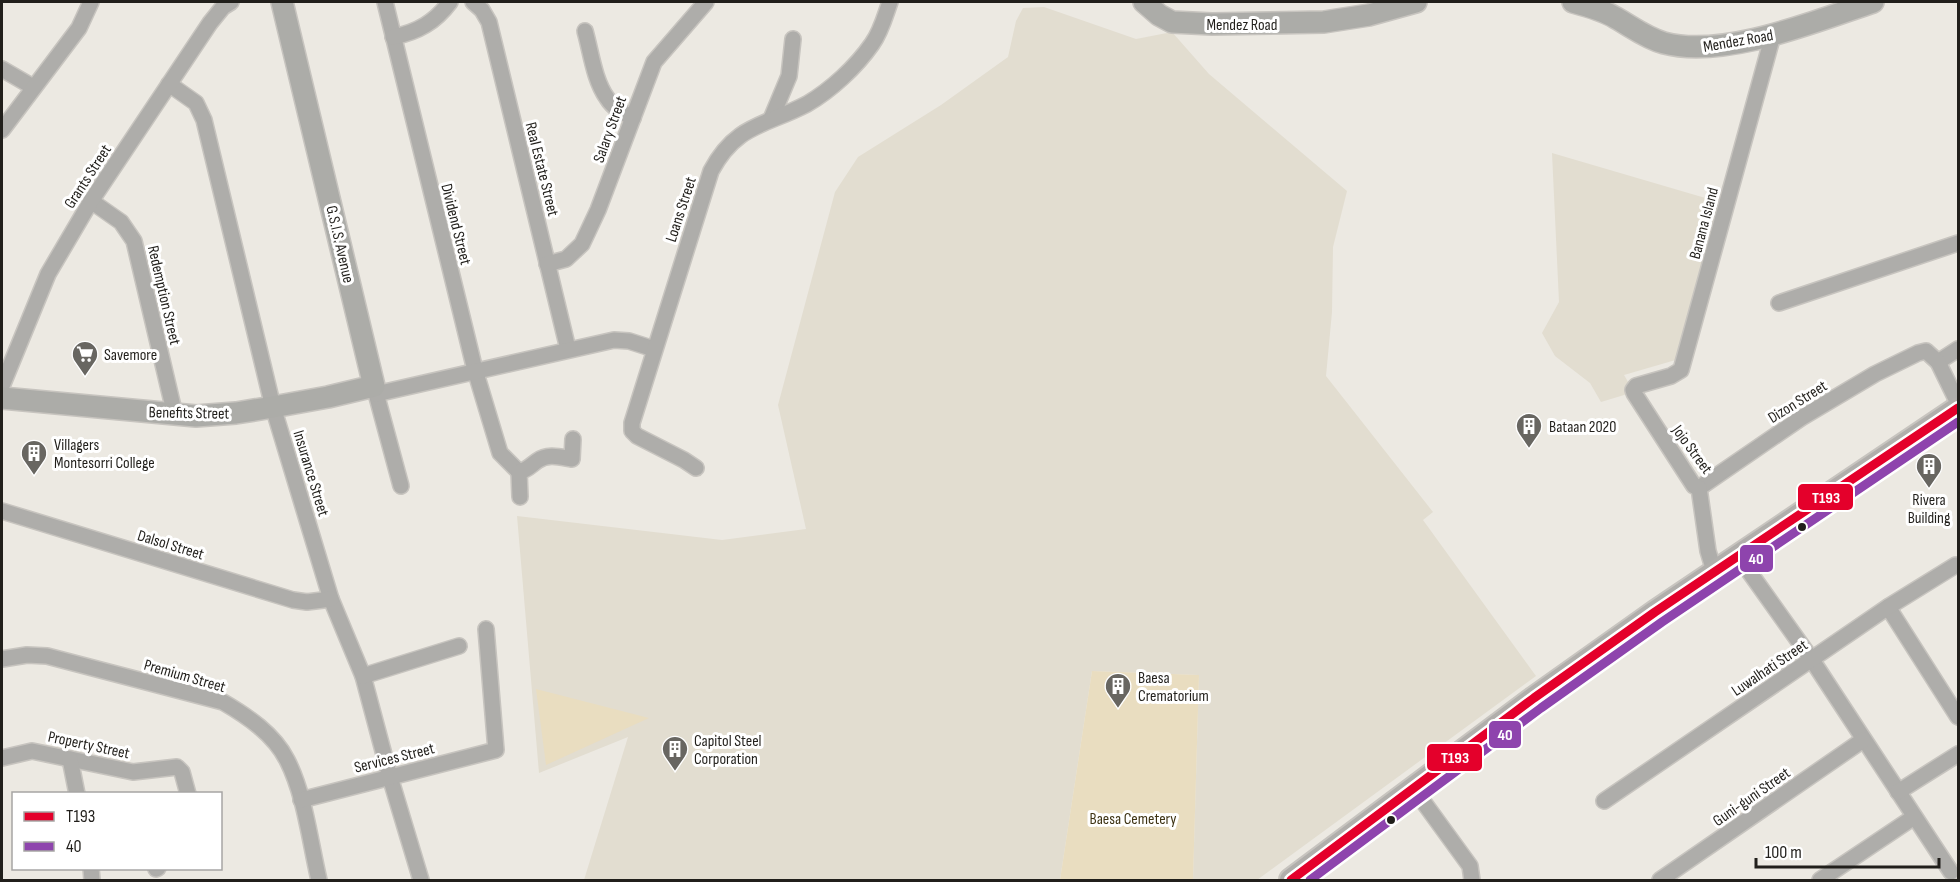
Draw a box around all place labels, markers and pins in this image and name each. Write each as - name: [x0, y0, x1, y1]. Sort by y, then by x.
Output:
- supermarket icon: Savemore: [70, 339, 100, 377]
- place label: Savemore: [104, 346, 157, 365]
- building icon: Bataan 2020: [1514, 411, 1544, 449]
- place label: Bataan 2020: [1549, 418, 1616, 437]
- place label: Villagers Montesorri College: [54, 436, 155, 473]
- building icon: Villagers Montesorri College: [19, 438, 49, 476]
- building icon: Rivera Building: [1914, 451, 1944, 489]
- place label: Rivera Building: [1908, 491, 1950, 528]
- unlabelled marker: [1796, 521, 1808, 533]
- place label: Baesa Crematorium: [1138, 669, 1209, 706]
- building icon: Baesa Crematorium: [1103, 671, 1133, 709]
- place label: Capitol Steel Corporation: [694, 732, 762, 769]
- building icon: Capitol Steel Corporation: [660, 734, 690, 772]
- unlabelled marker: [1385, 814, 1397, 826]

